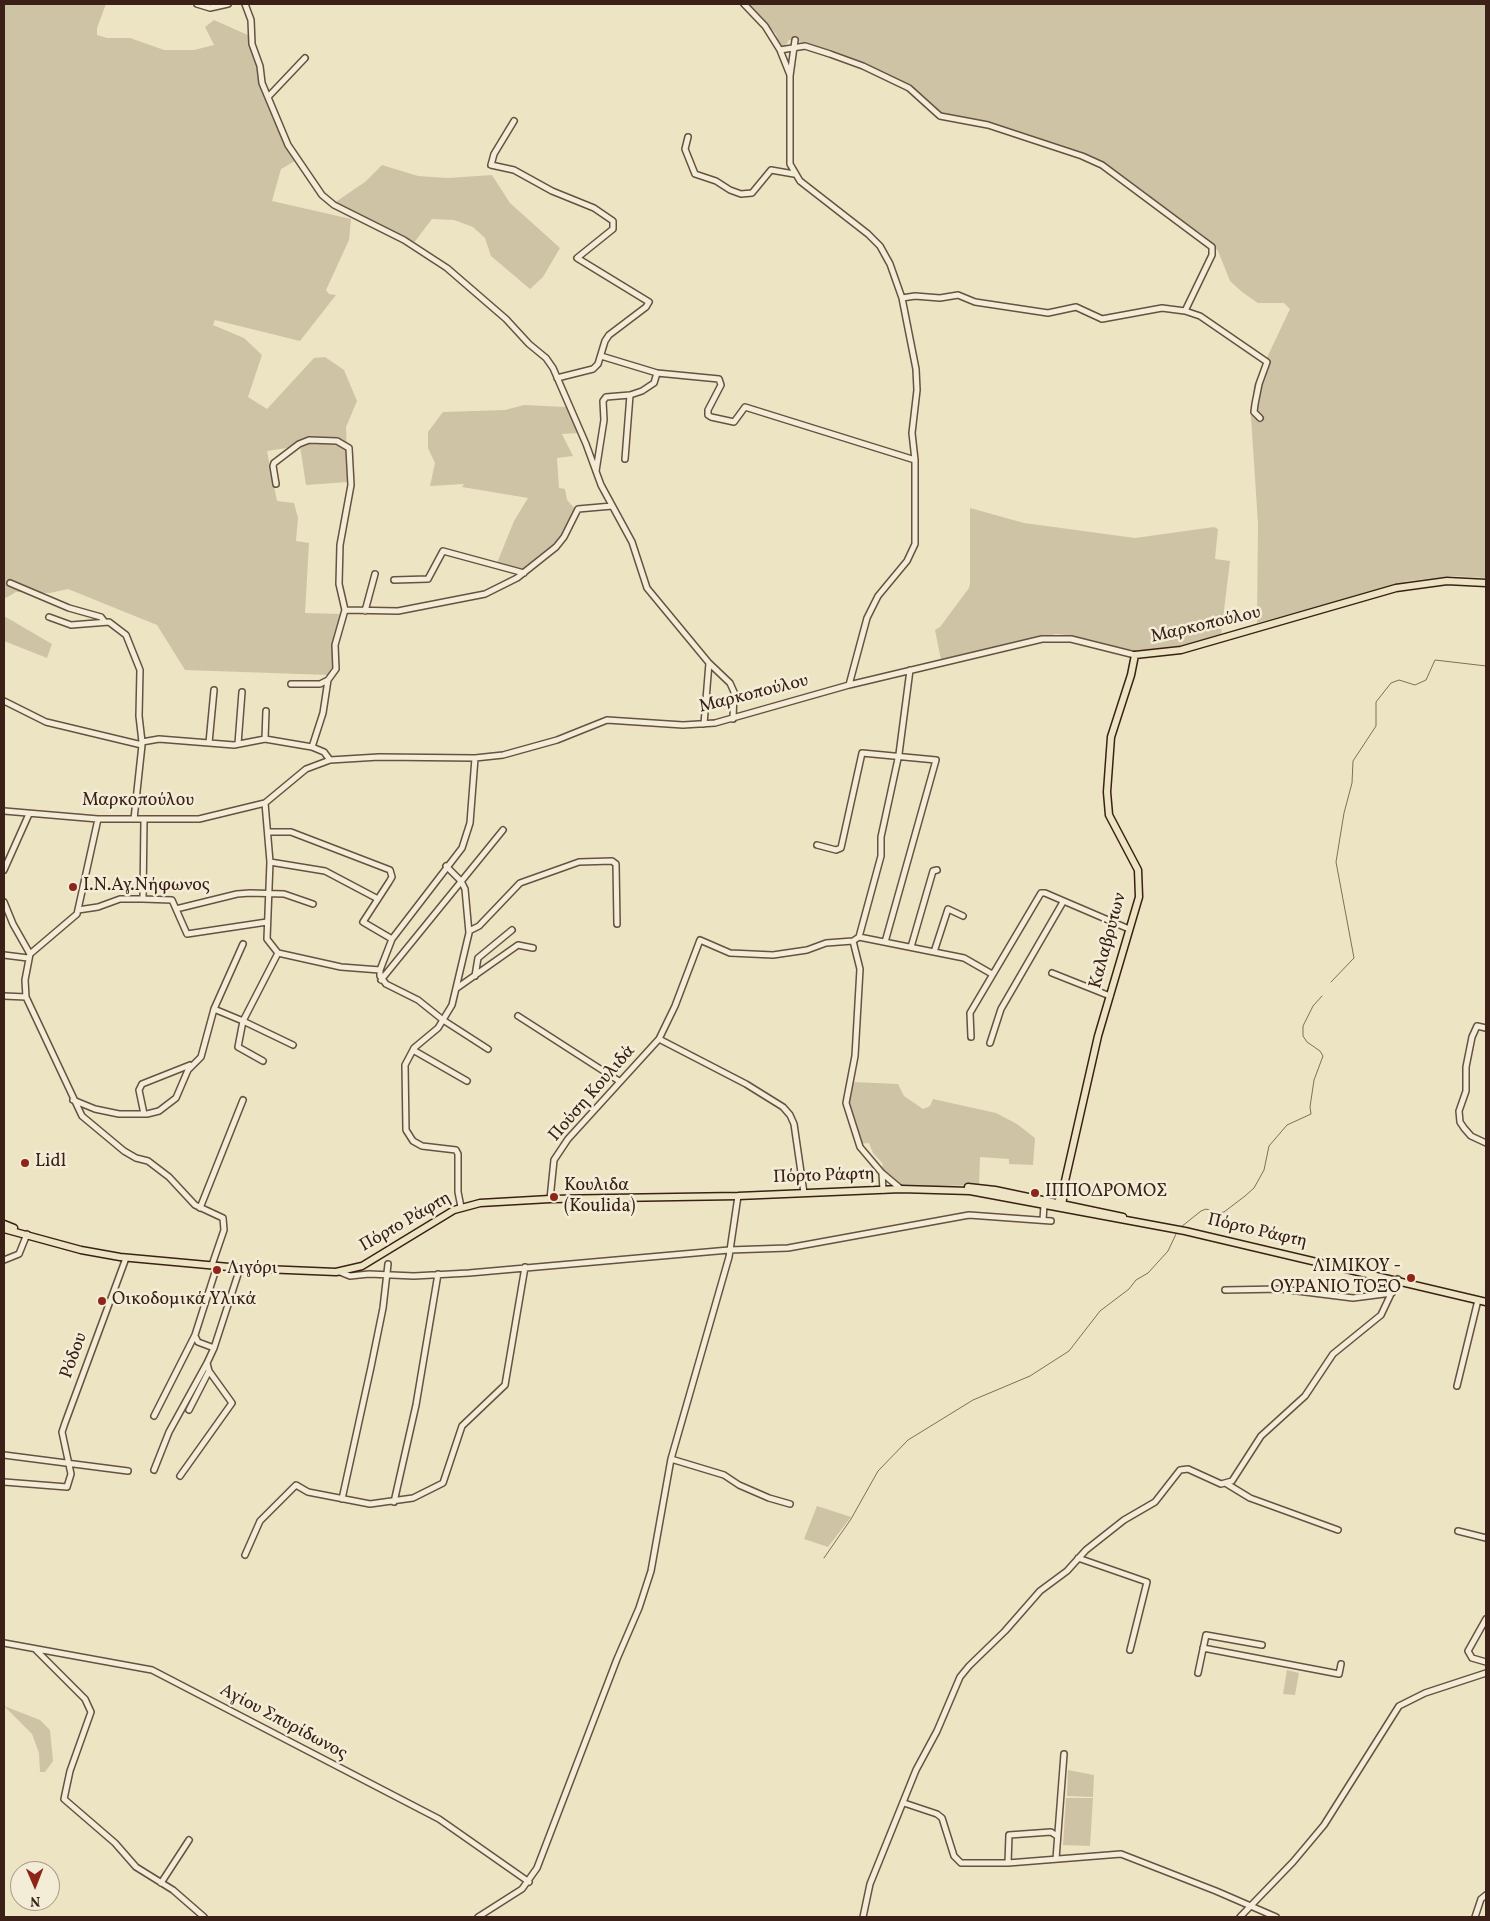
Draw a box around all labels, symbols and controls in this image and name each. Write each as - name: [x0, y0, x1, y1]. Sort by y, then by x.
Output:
- street label: Μαρκοπούλου: [1149, 603, 1263, 649]
- street label: Μαρκοπούλου: [697, 671, 811, 719]
- street label: Μαρκοπούλου: [82, 791, 194, 813]
- place label: Ι.Ν.Αγ.Νήφωνος: [83, 876, 210, 898]
- marker: Ι.Ν.Αγ.Νήφωνος: [67, 881, 79, 893]
- street label: Καλαβρύτων: [1086, 891, 1132, 991]
- street label: Πούση Κουλιδά: [545, 1041, 641, 1147]
- place label: Lidl: [35, 1152, 66, 1174]
- marker: Lidl: [19, 1157, 31, 1169]
- street label: Πόρτο Ράφτη: [773, 1164, 875, 1190]
- place label: Κουλιδα (Koulida): [564, 1176, 636, 1218]
- place label: ΙΠΠΟΔΡΟΜΟΣ: [1045, 1182, 1167, 1204]
- marker: ΙΠΠΟΔΡΟΜΟΣ: [1029, 1187, 1041, 1199]
- street label: Πόρτο Ράφτη: [356, 1188, 456, 1258]
- marker: Κουλιδα (Koulida): [548, 1191, 560, 1203]
- street label: Πόρτο Ράφτη: [1205, 1210, 1309, 1254]
- place label: ΛΙΜΙΚΟΥ - ΟΥΡΑΝΙΟ ΤΟΞΟ: [1271, 1257, 1401, 1300]
- place label: Λιγόρι: [227, 1259, 277, 1281]
- marker: Λιγόρι: [211, 1264, 223, 1276]
- marker: ΛΙΜΙΚΟΥ - ΟΥΡΑΝΙΟ ΤΟΞΟ: [1405, 1272, 1417, 1284]
- place label: Οικοδομικά Υλικά: [112, 1290, 256, 1312]
- marker: Οικοδομικά Υλικά: [96, 1295, 108, 1307]
- street label: Ρόδου: [57, 1330, 93, 1382]
- street label: Αγίου Σπυρίδωνος: [215, 1680, 351, 1766]
- north arrow: [10, 1861, 60, 1911]
- text: N: [30, 1891, 41, 1910]

